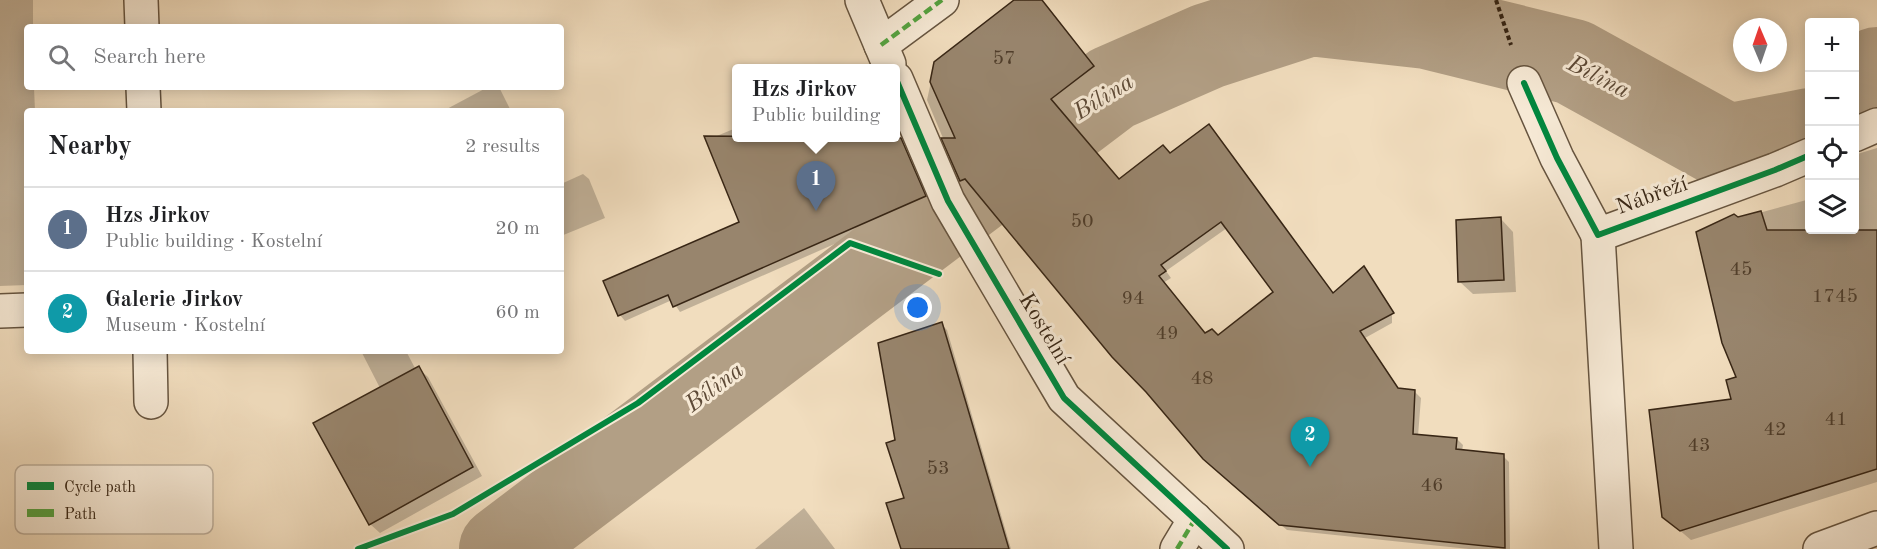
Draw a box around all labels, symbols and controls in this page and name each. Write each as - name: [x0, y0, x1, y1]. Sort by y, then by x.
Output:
- north arrow: [1733, 18, 1787, 72]
- map controls: [1805, 18, 1859, 234]
- button: +: [1805, 18, 1859, 72]
- search box: [24, 24, 564, 90]
- icon: search: [45, 41, 78, 74]
- text: Search here: [93, 46, 206, 68]
- house number: 57: [992, 49, 1016, 69]
- water label: Bílina: [1562, 52, 1633, 104]
- popup: [732, 64, 900, 142]
- water label: Bílina: [1069, 70, 1139, 126]
- button: −: [1805, 72, 1859, 126]
- text: Hzs Jirkov: [752, 79, 857, 101]
- text: Public building: [752, 106, 880, 126]
- button: locate: [1805, 126, 1859, 180]
- text: Nearby: [48, 134, 132, 160]
- text: 2 results: [465, 137, 540, 157]
- pin: 1: [796, 162, 836, 211]
- street label: Nábřeží: [1614, 173, 1691, 219]
- button: layers: [1805, 180, 1859, 234]
- text: Hzs Jirkov: [105, 205, 210, 227]
- house number: 50: [1070, 212, 1094, 232]
- text: 1: [62, 219, 73, 239]
- text: 20 m: [495, 219, 540, 239]
- text: Public building · Kostelní: [105, 232, 322, 252]
- house number: 45: [1729, 260, 1753, 280]
- house number: 1745: [1812, 287, 1858, 307]
- text: Galerie Jirkov: [105, 289, 243, 311]
- house number: 94: [1121, 289, 1145, 309]
- street label: Kostelní: [1014, 290, 1074, 369]
- your location: [903, 293, 932, 322]
- text: 2: [62, 303, 73, 323]
- text: 60 m: [495, 303, 540, 323]
- text: Museum · Kostelní: [105, 316, 265, 336]
- house number: 49: [1155, 324, 1179, 344]
- water label: Bílina: [681, 358, 749, 418]
- house number: 48: [1190, 369, 1214, 389]
- house number: 41: [1824, 410, 1848, 430]
- pin: 2: [1290, 418, 1330, 467]
- house number: 42: [1763, 420, 1787, 440]
- house number: 43: [1687, 436, 1711, 456]
- house number: 53: [926, 459, 950, 479]
- legend: [15, 465, 213, 534]
- house number: 46: [1420, 476, 1444, 496]
- text: Cycle path: [64, 480, 136, 496]
- text: Path: [64, 507, 97, 523]

